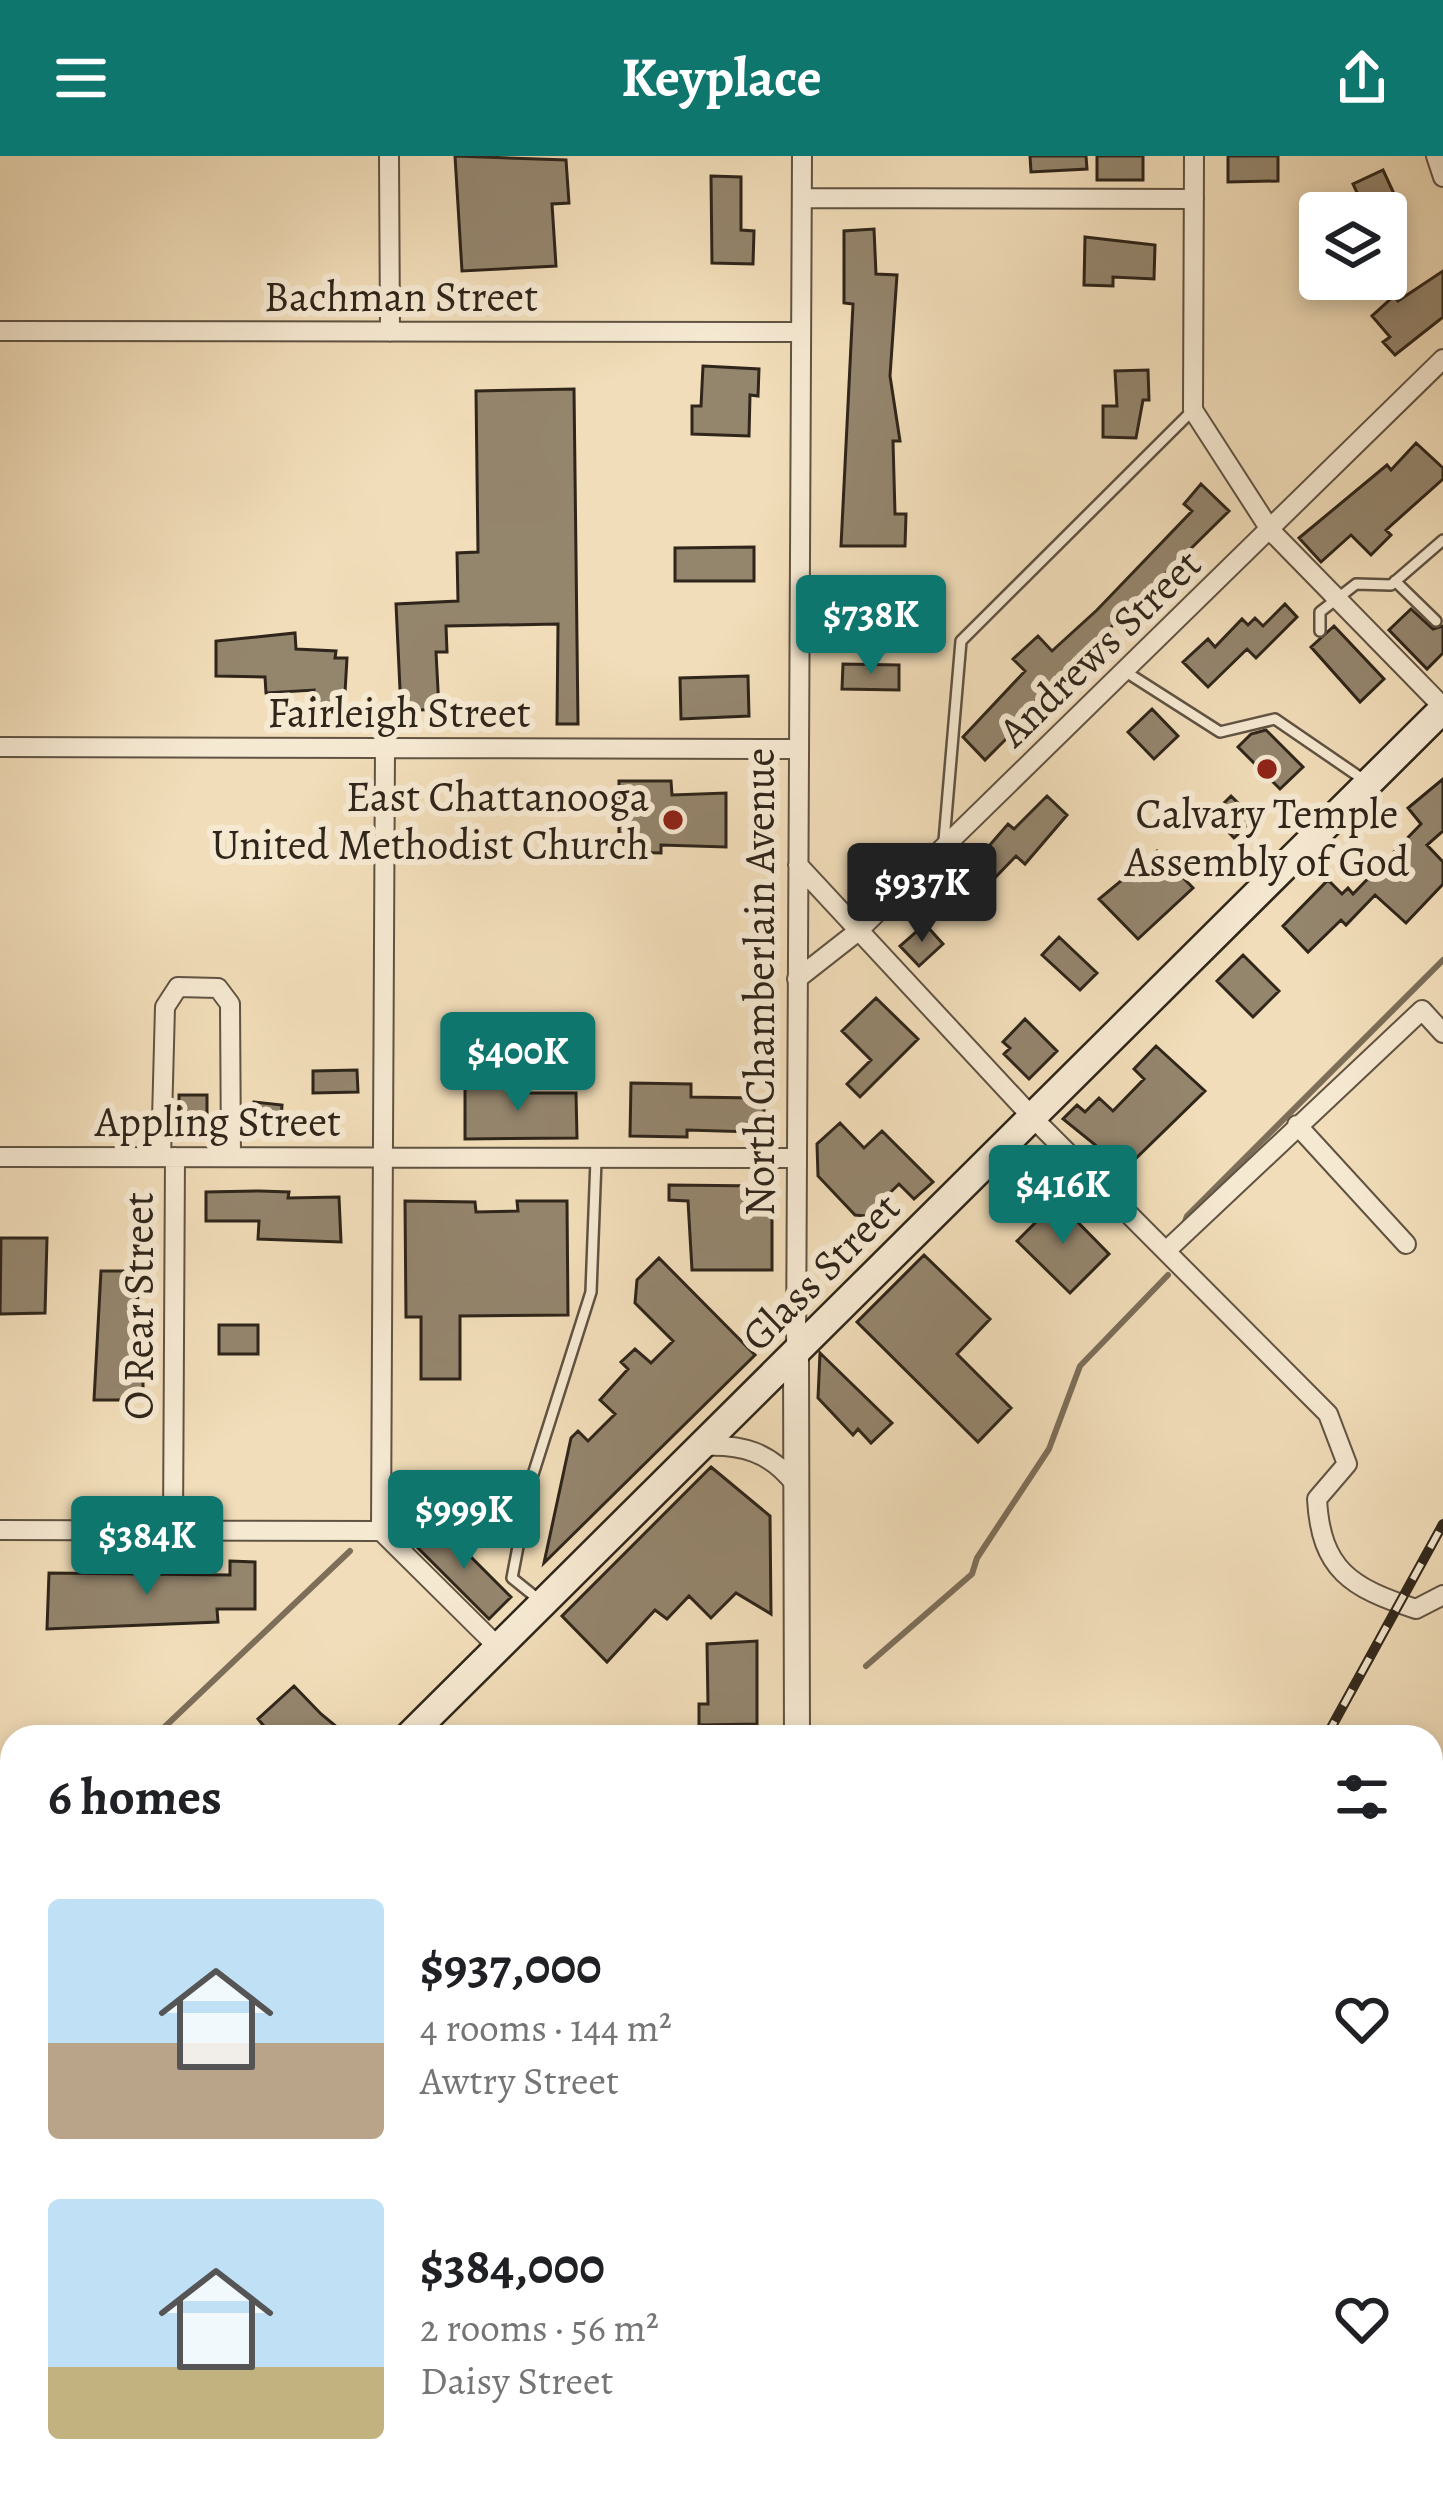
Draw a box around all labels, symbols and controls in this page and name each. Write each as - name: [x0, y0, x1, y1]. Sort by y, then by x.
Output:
- text: Keyplace: [621, 41, 822, 115]
- icon: menu: [48, 45, 114, 111]
- icon: share: [1329, 45, 1395, 111]
- map controls: [1299, 192, 1407, 300]
- button: layers: [1299, 192, 1407, 300]
- street label: Bachman Street: [264, 268, 538, 325]
- street label: Andrews Street: [985, 536, 1213, 760]
- pin: $738K: [787, 575, 955, 677]
- text: $738K: [823, 587, 919, 640]
- street label: Fairleigh Street: [267, 684, 531, 741]
- street label: North Chamberlain Avenue: [731, 748, 788, 1216]
- marker: Calvary Temple Assembly of God: [1254, 756, 1280, 782]
- place label: East Chattanooga United Methodist Church: [211, 768, 649, 873]
- place label: Calvary Temple Assembly of God: [1124, 785, 1410, 890]
- marker: East Chattanooga United Methodist Church: [660, 807, 686, 833]
- pin: $937K: [838, 843, 1006, 945]
- text: $937K: [874, 855, 970, 908]
- pin: $400K: [434, 1012, 602, 1114]
- text: $400K: [467, 1024, 569, 1077]
- street label: Appling Street: [94, 1093, 341, 1150]
- pin: $416K: [979, 1145, 1147, 1247]
- text: $416K: [1016, 1157, 1110, 1210]
- street label: Glass Street: [729, 1179, 912, 1363]
- street label: O Rear Street: [110, 1192, 167, 1420]
- pin: $999K: [380, 1470, 548, 1572]
- text: $999K: [415, 1482, 513, 1535]
- pin: $384K: [63, 1496, 231, 1598]
- text: $384K: [98, 1508, 196, 1561]
- text: 6 homes: [48, 1762, 222, 1832]
- icon: filters: [1329, 1764, 1395, 1830]
- text: $937,000: [420, 1931, 602, 2001]
- icon: home: [144, 1947, 288, 2091]
- icon: heart: [1329, 1986, 1395, 2052]
- text: 4 rooms · 144 m²: [420, 2001, 672, 2054]
- text: Awtry Street: [420, 2054, 619, 2107]
- text: $384,000: [420, 2231, 605, 2301]
- icon: home: [144, 2247, 288, 2391]
- icon: heart: [1329, 2286, 1395, 2352]
- text: 2 rooms · 56 m²: [420, 2301, 659, 2354]
- text: Daisy Street: [420, 2354, 613, 2407]

